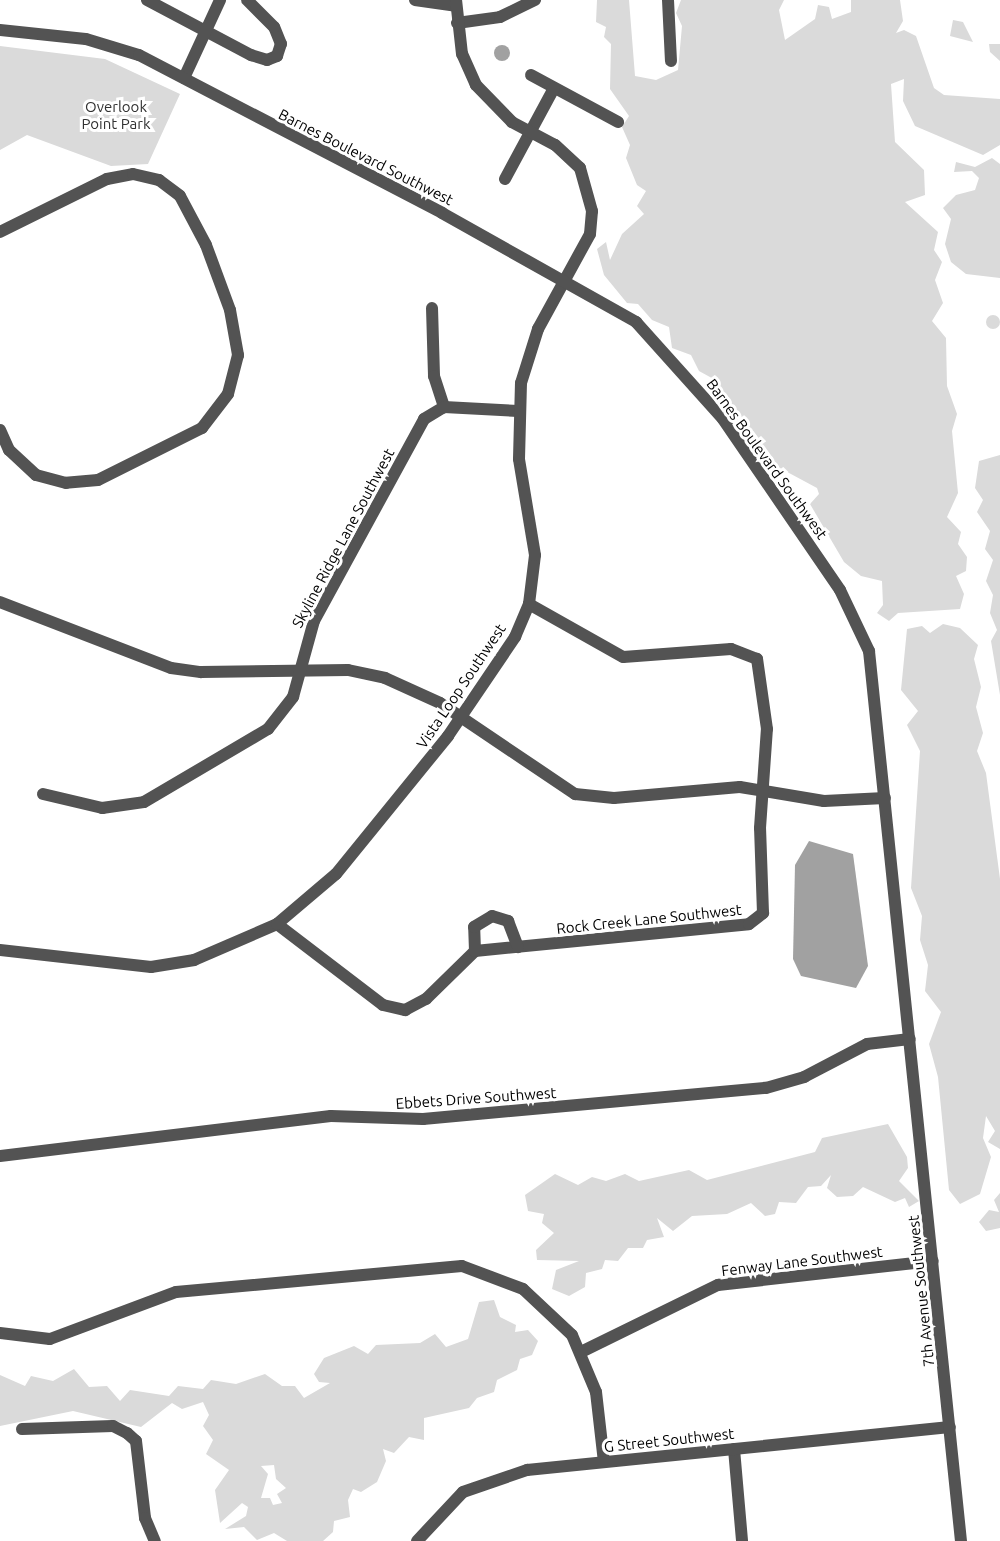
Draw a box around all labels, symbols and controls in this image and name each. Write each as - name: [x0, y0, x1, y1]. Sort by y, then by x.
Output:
- park label: Overlook Point Park: [82, 97, 150, 132]
- street label: Barnes Boulevard Southwest: [276, 105, 456, 209]
- street label: Barnes Boulevard Southwest: [703, 375, 831, 543]
- street label: Skyline Ridge Lane Southwest: [288, 445, 398, 631]
- street label: Vista Loop Southwest: [413, 620, 509, 752]
- street label: Rock Creek Lane Southwest: [556, 900, 742, 938]
- street label: Ebbets Drive Southwest: [395, 1083, 557, 1113]
- street label: 7th Avenue Southwest: [904, 1214, 938, 1368]
- street label: Fenway Lane Southwest: [720, 1242, 884, 1280]
- street label: G Street Southwest: [603, 1424, 735, 1456]

